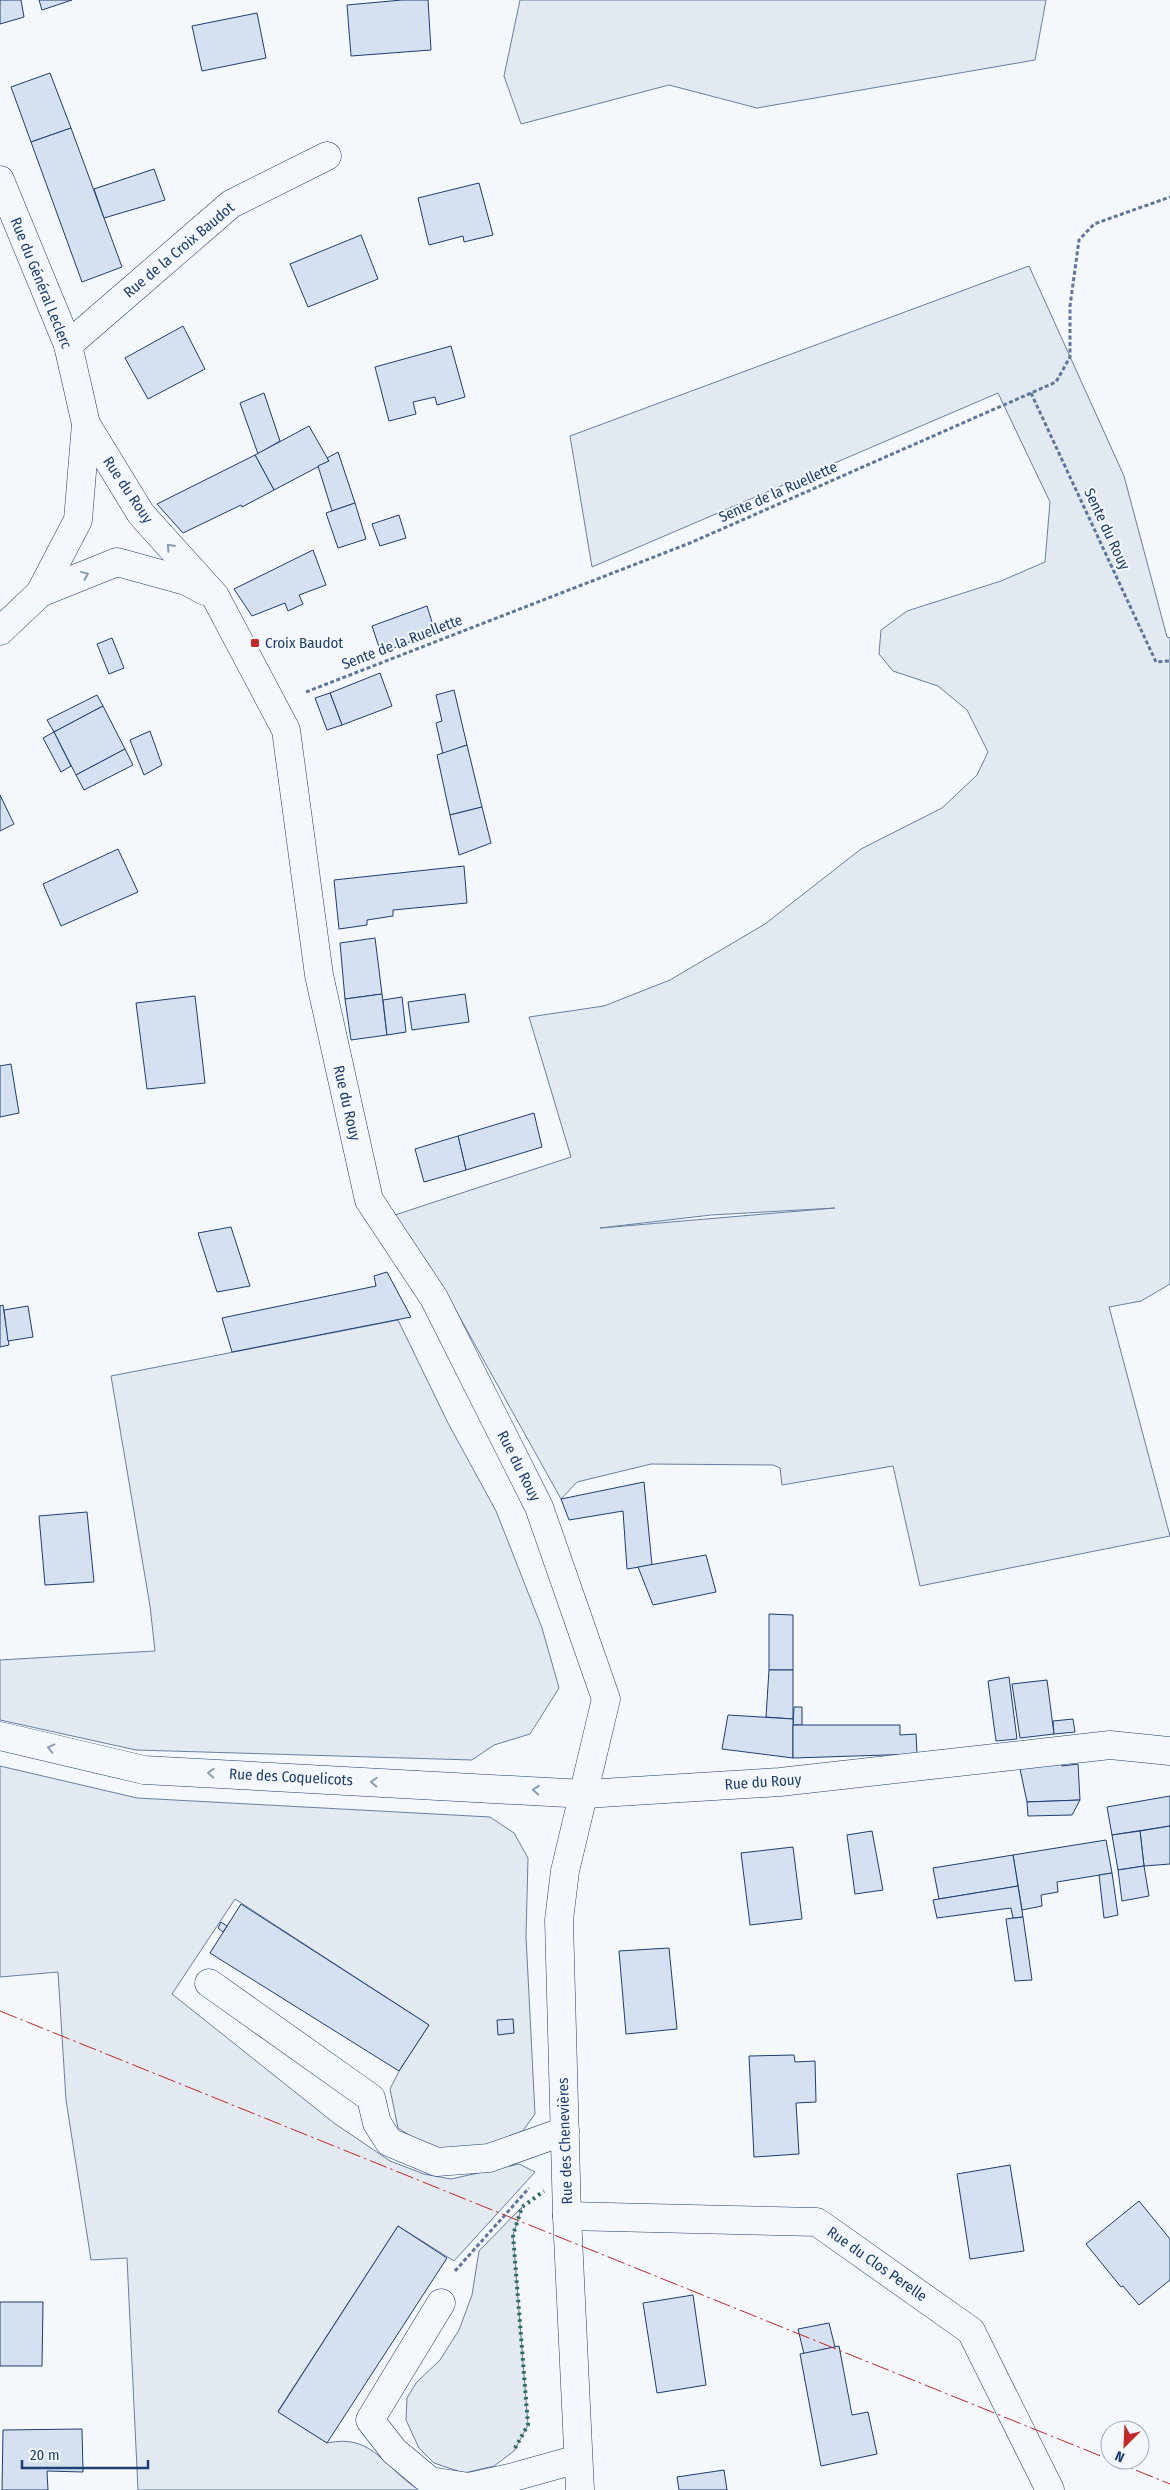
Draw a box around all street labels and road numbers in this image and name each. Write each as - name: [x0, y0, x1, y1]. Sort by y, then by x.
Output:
- street label: Rue de la Croix Baudot: [120, 198, 238, 302]
- street label: Rue du Général Leclerc: [6, 215, 76, 352]
- street label: Rue du Rouy: [99, 453, 157, 527]
- street label: Sente de la Ruellette: [716, 458, 840, 526]
- street label: Sente du Rouy: [1080, 485, 1134, 573]
- street label: Sente de la Ruellette: [339, 611, 465, 673]
- street label: Rue du Rouy: [330, 1064, 364, 1143]
- street label: Rue du Rouy: [494, 1428, 545, 1505]
- street label: Rue des Coquelicots: [229, 1765, 353, 1789]
- street label: Rue du Rouy: [724, 1770, 802, 1794]
- street label: Rue des Chenevières: [554, 2077, 576, 2205]
- street label: Rue du Clos Perelle: [824, 2223, 930, 2305]

